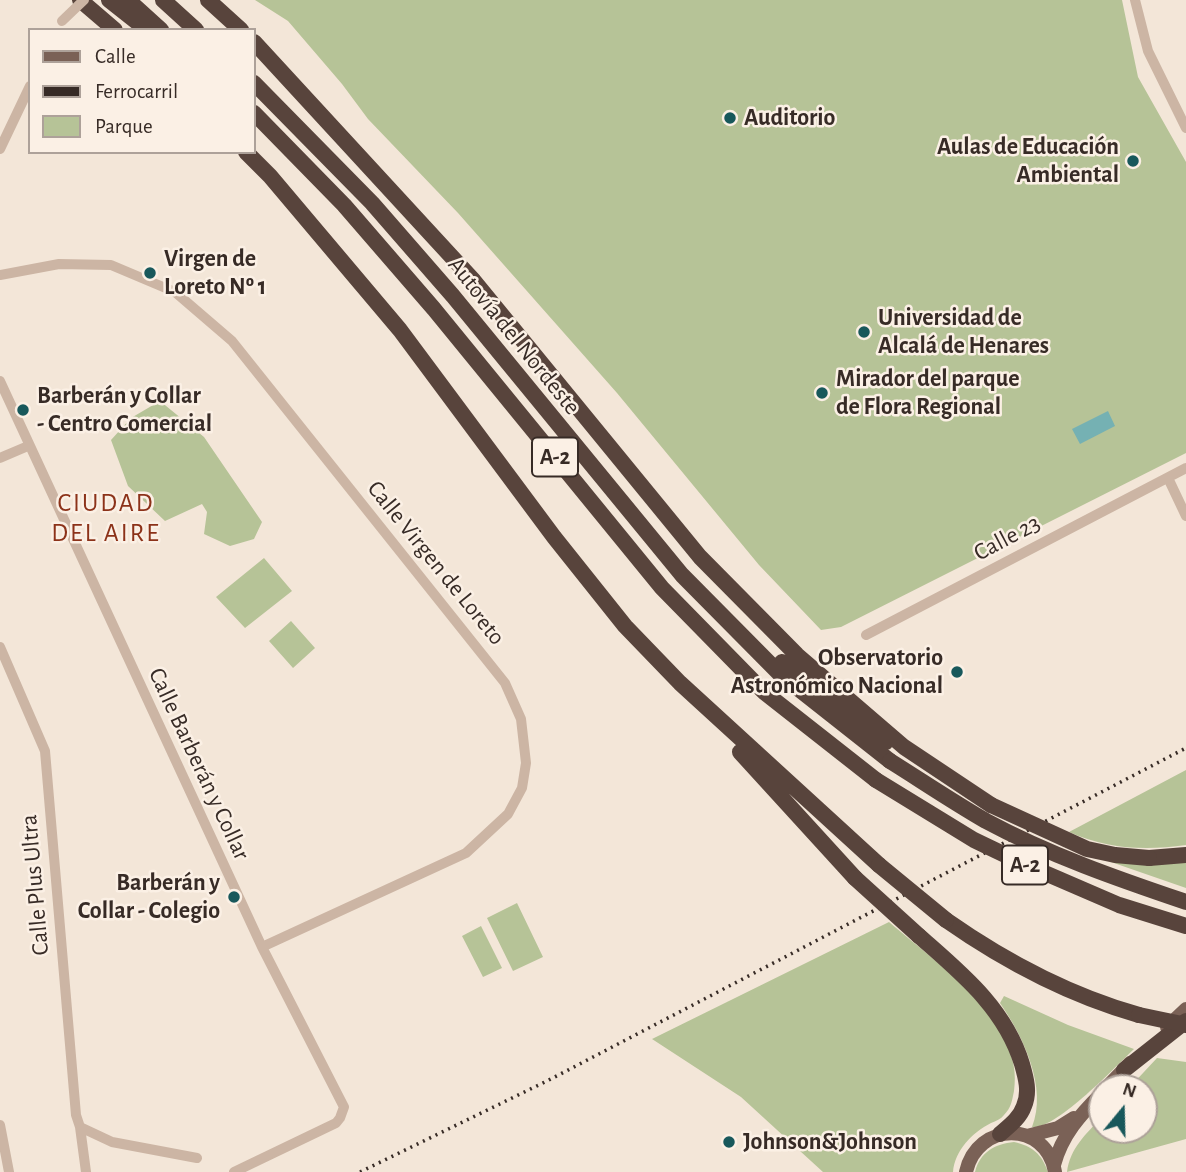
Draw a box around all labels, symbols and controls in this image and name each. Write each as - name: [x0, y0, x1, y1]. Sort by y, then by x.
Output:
- legend: [28, 28, 256, 154]
- text: Calle: [95, 46, 136, 67]
- text: Ferrocarril: [95, 81, 178, 102]
- place label: Auditorio: [744, 104, 835, 132]
- marker: Auditorio: [722, 110, 738, 126]
- text: Parque: [95, 116, 153, 137]
- place label: Aulas de Educación Ambiental: [937, 133, 1119, 189]
- marker: Aulas de Educación Ambiental: [1125, 153, 1141, 169]
- place label: Virgen de Loreto Nº 1: [164, 245, 266, 301]
- street label: Autovía del Nordeste: [442, 251, 586, 421]
- marker: Virgen de Loreto Nº 1: [142, 265, 158, 281]
- place label: Universidad de Alcalá de Henares: [878, 304, 1049, 360]
- marker: Universidad de Alcalá de Henares: [856, 324, 872, 340]
- place label: Mirador del parque de Flora Regional: [836, 365, 1020, 421]
- place label: Barberán y Collar - Centro Comercial: [37, 382, 212, 438]
- marker: Mirador del parque de Flora Regional: [814, 385, 830, 401]
- marker: Barberán y Collar - Centro Comercial: [15, 402, 31, 418]
- road number: A-2: [532, 438, 578, 477]
- street label: Calle Virgen de Loreto: [361, 475, 511, 651]
- district label: CIUDAD DEL AIRE: [52, 487, 160, 548]
- street label: Calle 23: [969, 509, 1045, 567]
- place label: Observatorio Astronómico Nacional: [731, 644, 943, 700]
- street label: Calle Barberán y Collar: [142, 663, 256, 865]
- marker: Observatorio Astronómico Nacional: [949, 664, 965, 680]
- street label: Calle Plus Ultra: [15, 813, 55, 957]
- road number: A-2: [1002, 846, 1048, 884]
- place label: Barberán y Collar - Colegio: [78, 869, 220, 925]
- marker: Barberán y Collar - Colegio: [226, 889, 242, 905]
- north arrow: [1088, 1074, 1158, 1144]
- text: N: [1120, 1079, 1139, 1102]
- place label: Johnson&Johnson: [743, 1128, 917, 1156]
- marker: Johnson&Johnson: [721, 1134, 737, 1150]

